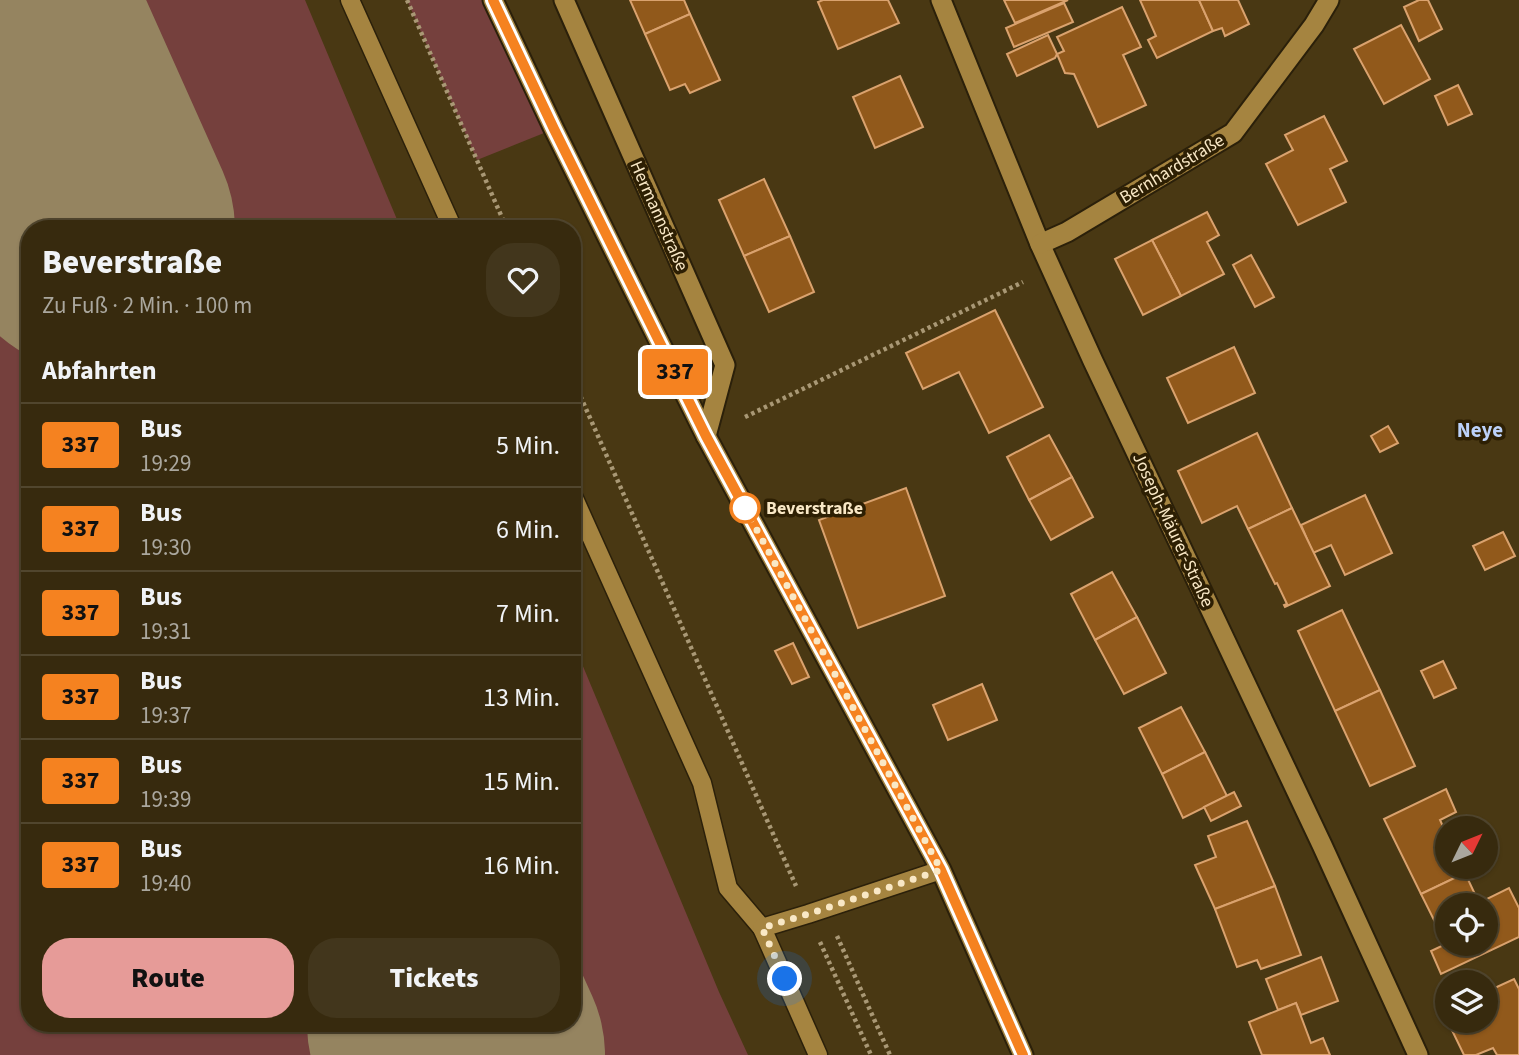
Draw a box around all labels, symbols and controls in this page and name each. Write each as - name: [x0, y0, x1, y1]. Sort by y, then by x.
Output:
- street label: Bernhardstraße: [1115, 128, 1229, 210]
- street label: Hermannstraße: [624, 157, 694, 275]
- text: Beverstraße: [42, 239, 222, 286]
- button: heart: [486, 243, 560, 317]
- text: Zu Fuß · 2 Min. · 100 m: [42, 289, 252, 322]
- line badge: 337: [635, 349, 715, 395]
- text: Abfahrten: [42, 352, 157, 389]
- text: 337: [656, 354, 694, 389]
- text: Bus: [140, 410, 182, 447]
- district label: Neye: [1457, 415, 1503, 445]
- text: 337: [61, 427, 100, 462]
- text: 5 Min.: [496, 427, 560, 464]
- text: 19:29: [140, 447, 191, 480]
- street label: Joseph-Mäurer-Straße: [1126, 449, 1220, 611]
- marker: Beverstraße: [730, 493, 760, 523]
- text: Bus: [140, 494, 182, 531]
- place label: Beverstraße: [766, 496, 863, 521]
- text: 337: [61, 511, 100, 546]
- text: 6 Min.: [496, 511, 560, 548]
- text: 19:30: [140, 531, 191, 564]
- text: Bus: [140, 578, 182, 615]
- text: 337: [61, 595, 100, 630]
- text: 7 Min.: [496, 595, 560, 632]
- text: 19:31: [140, 615, 191, 648]
- text: Bus: [140, 662, 182, 699]
- text: 337: [61, 679, 100, 714]
- text: 13 Min.: [483, 679, 560, 716]
- text: 19:37: [140, 699, 191, 732]
- text: Bus: [140, 746, 182, 783]
- text: 337: [61, 763, 100, 798]
- text: 15 Min.: [483, 763, 560, 800]
- text: 19:39: [140, 783, 191, 816]
- north arrow: [1435, 816, 1498, 878]
- map controls: [1435, 816, 1498, 1033]
- text: Bus: [140, 830, 182, 867]
- text: 337: [61, 847, 100, 882]
- text: 16 Min.: [483, 847, 560, 884]
- text: 19:40: [140, 867, 191, 900]
- button: locate: [1435, 893, 1498, 956]
- button: Route: [42, 938, 294, 1018]
- button: Tickets: [308, 938, 560, 1018]
- your location: [767, 961, 802, 996]
- button: layers: [1435, 970, 1498, 1033]

